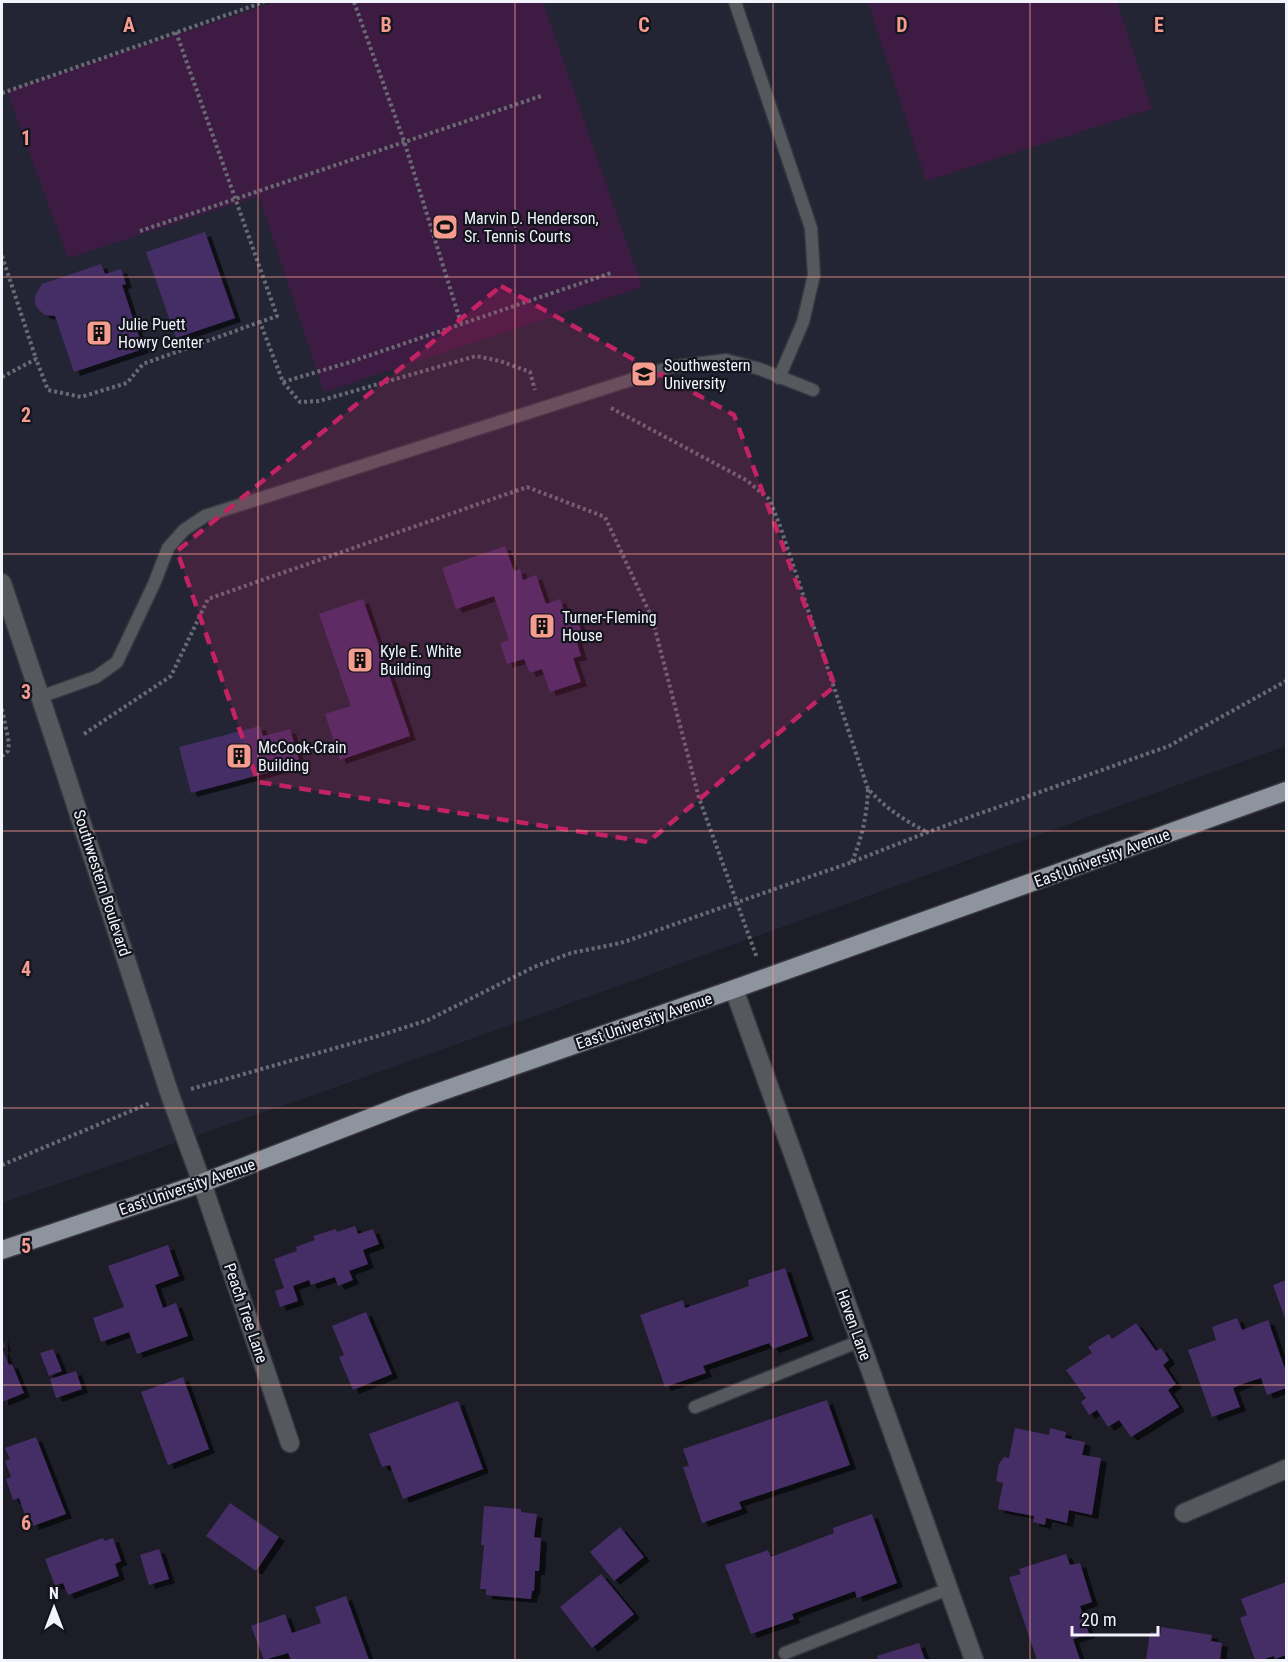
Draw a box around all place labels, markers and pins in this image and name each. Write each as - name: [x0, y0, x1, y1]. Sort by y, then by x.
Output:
- place label: Marvin D. Henderson, Sr. Tennis Courts: [464, 209, 599, 246]
- sports icon: Marvin D. Henderson, Sr. Tennis Courts: [430, 212, 460, 242]
- place label: Julie Puett Howry Center: [118, 315, 203, 352]
- building icon: Julie Puett Howry Center: [84, 318, 114, 348]
- place label: Southwestern University: [664, 356, 751, 393]
- school or university icon: Southwestern University: [629, 359, 659, 389]
- place label: Turner-Fleming House: [562, 608, 657, 645]
- building icon: Turner-Fleming House: [527, 611, 557, 641]
- place label: Kyle E. White Building: [380, 642, 462, 679]
- building icon: Kyle E. White Building: [345, 645, 375, 675]
- place label: McCook-Crain Building: [258, 738, 347, 775]
- building icon: McCook-Crain Building: [224, 741, 254, 771]

